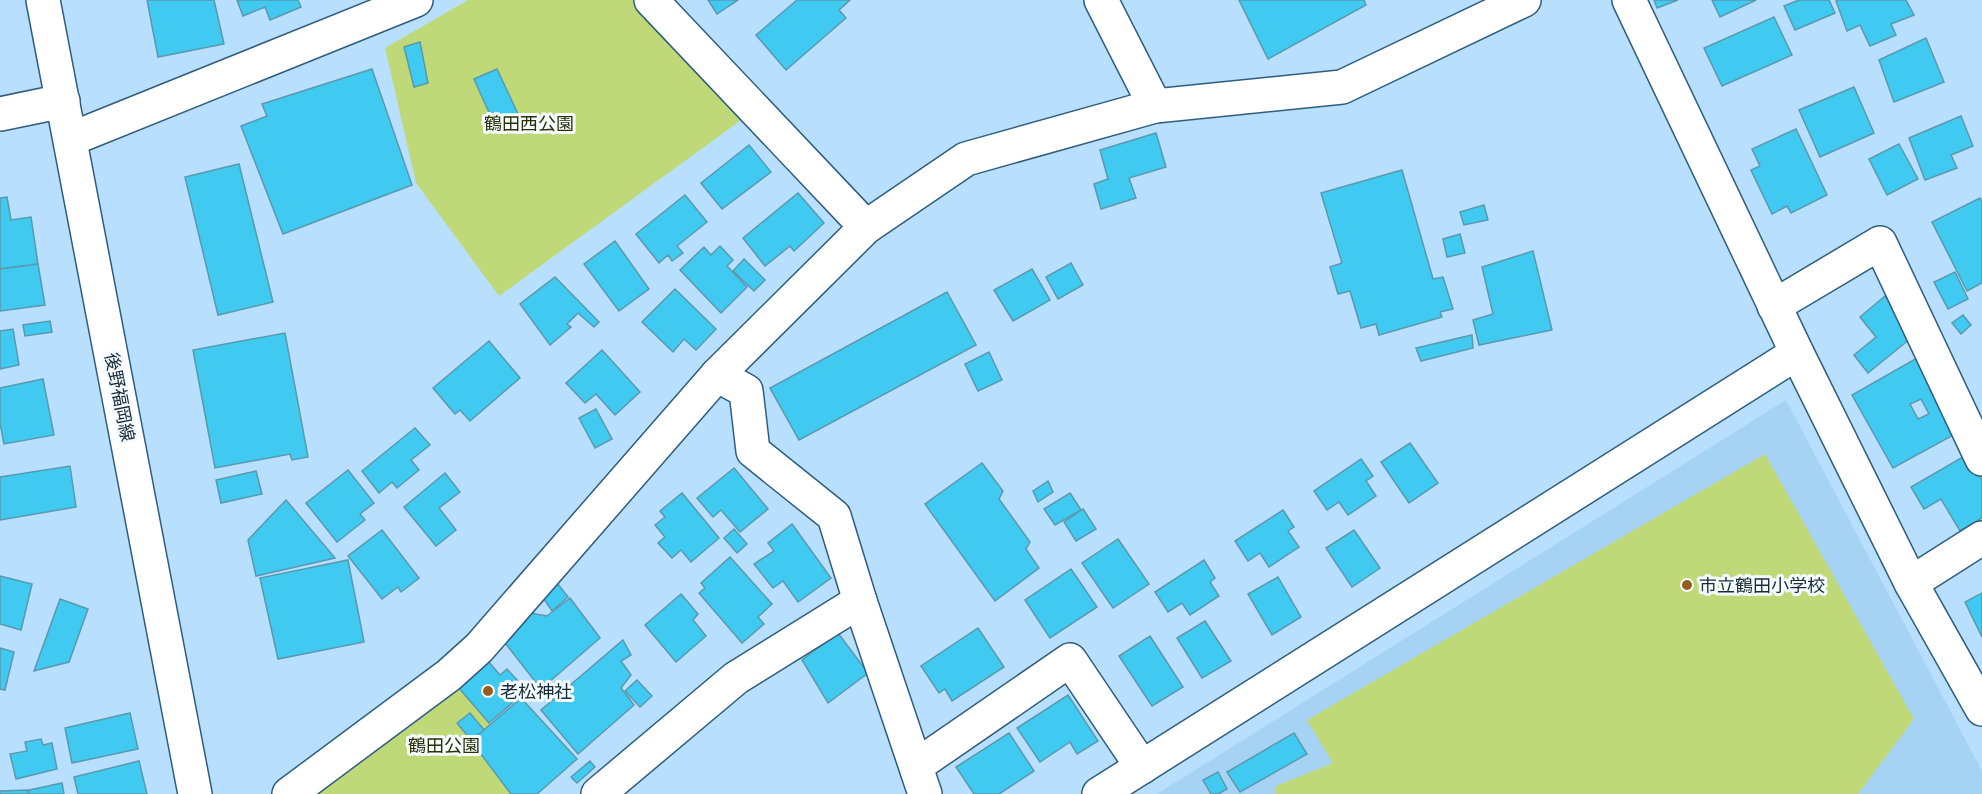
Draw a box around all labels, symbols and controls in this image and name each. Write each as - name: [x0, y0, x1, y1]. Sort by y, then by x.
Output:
- park label: 鶴田西公園: [484, 112, 574, 135]
- street label: 後野福岡線: [100, 351, 140, 443]
- place label: 市立鶴田小学校: [1699, 574, 1825, 597]
- marker: 市立鶴田小学校: [1680, 578, 1694, 592]
- place label: 老松神社: [500, 680, 572, 703]
- marker: 老松神社: [481, 684, 495, 698]
- park label: 鶴田公園: [408, 734, 480, 757]

